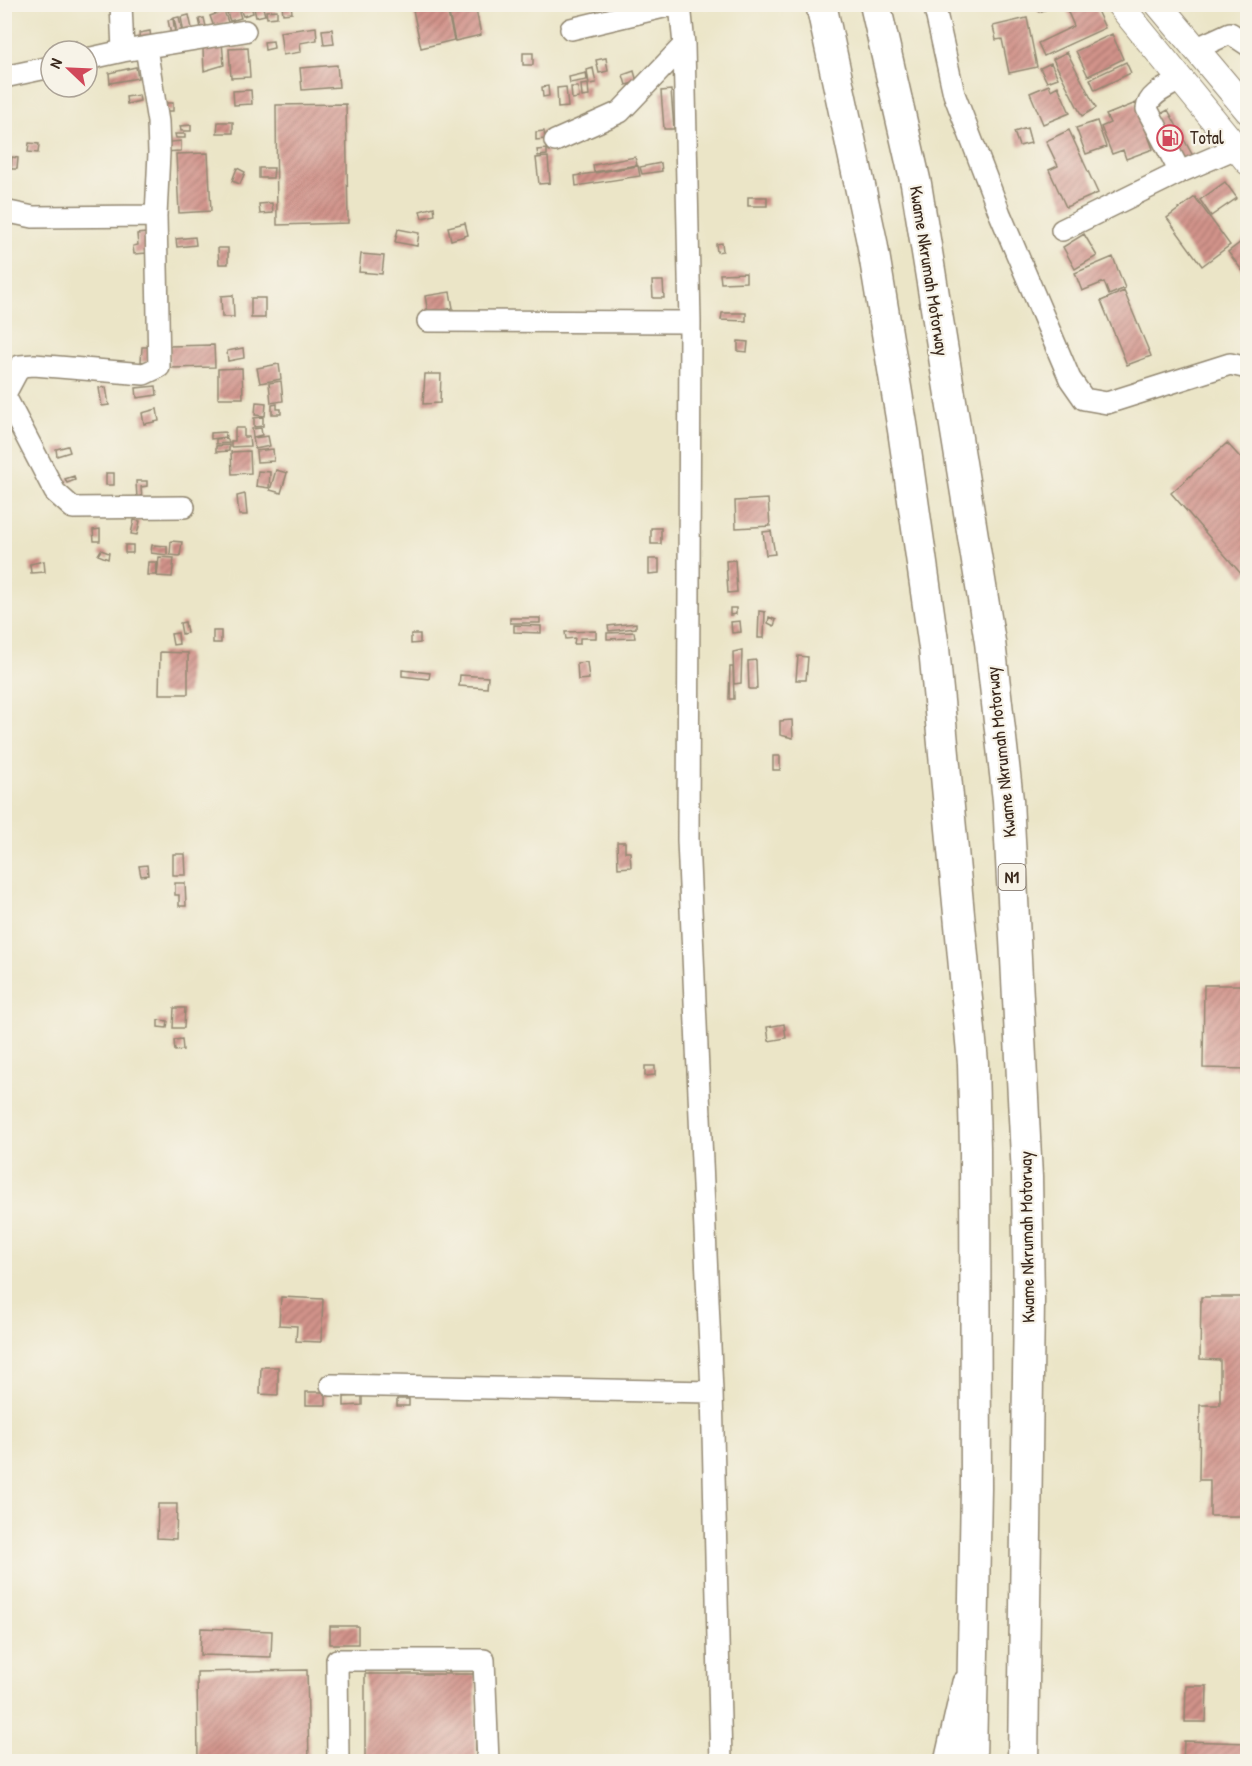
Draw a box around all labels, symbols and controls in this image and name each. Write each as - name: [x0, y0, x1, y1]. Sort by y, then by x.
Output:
- north arrow: [39, 39, 99, 99]
- text: N: [43, 54, 67, 71]
- fuel station icon: Total: [1155, 123, 1185, 153]
- place label: Total: [1190, 125, 1224, 150]
- street label: Kwame Nkrumah Motorway: [904, 184, 955, 358]
- street label: Kwame Nkrumah Motorway: [979, 665, 1022, 839]
- road number: N1: [998, 864, 1026, 890]
- street label: Kwame Nkrumah Motorway: [1012, 1150, 1040, 1323]

